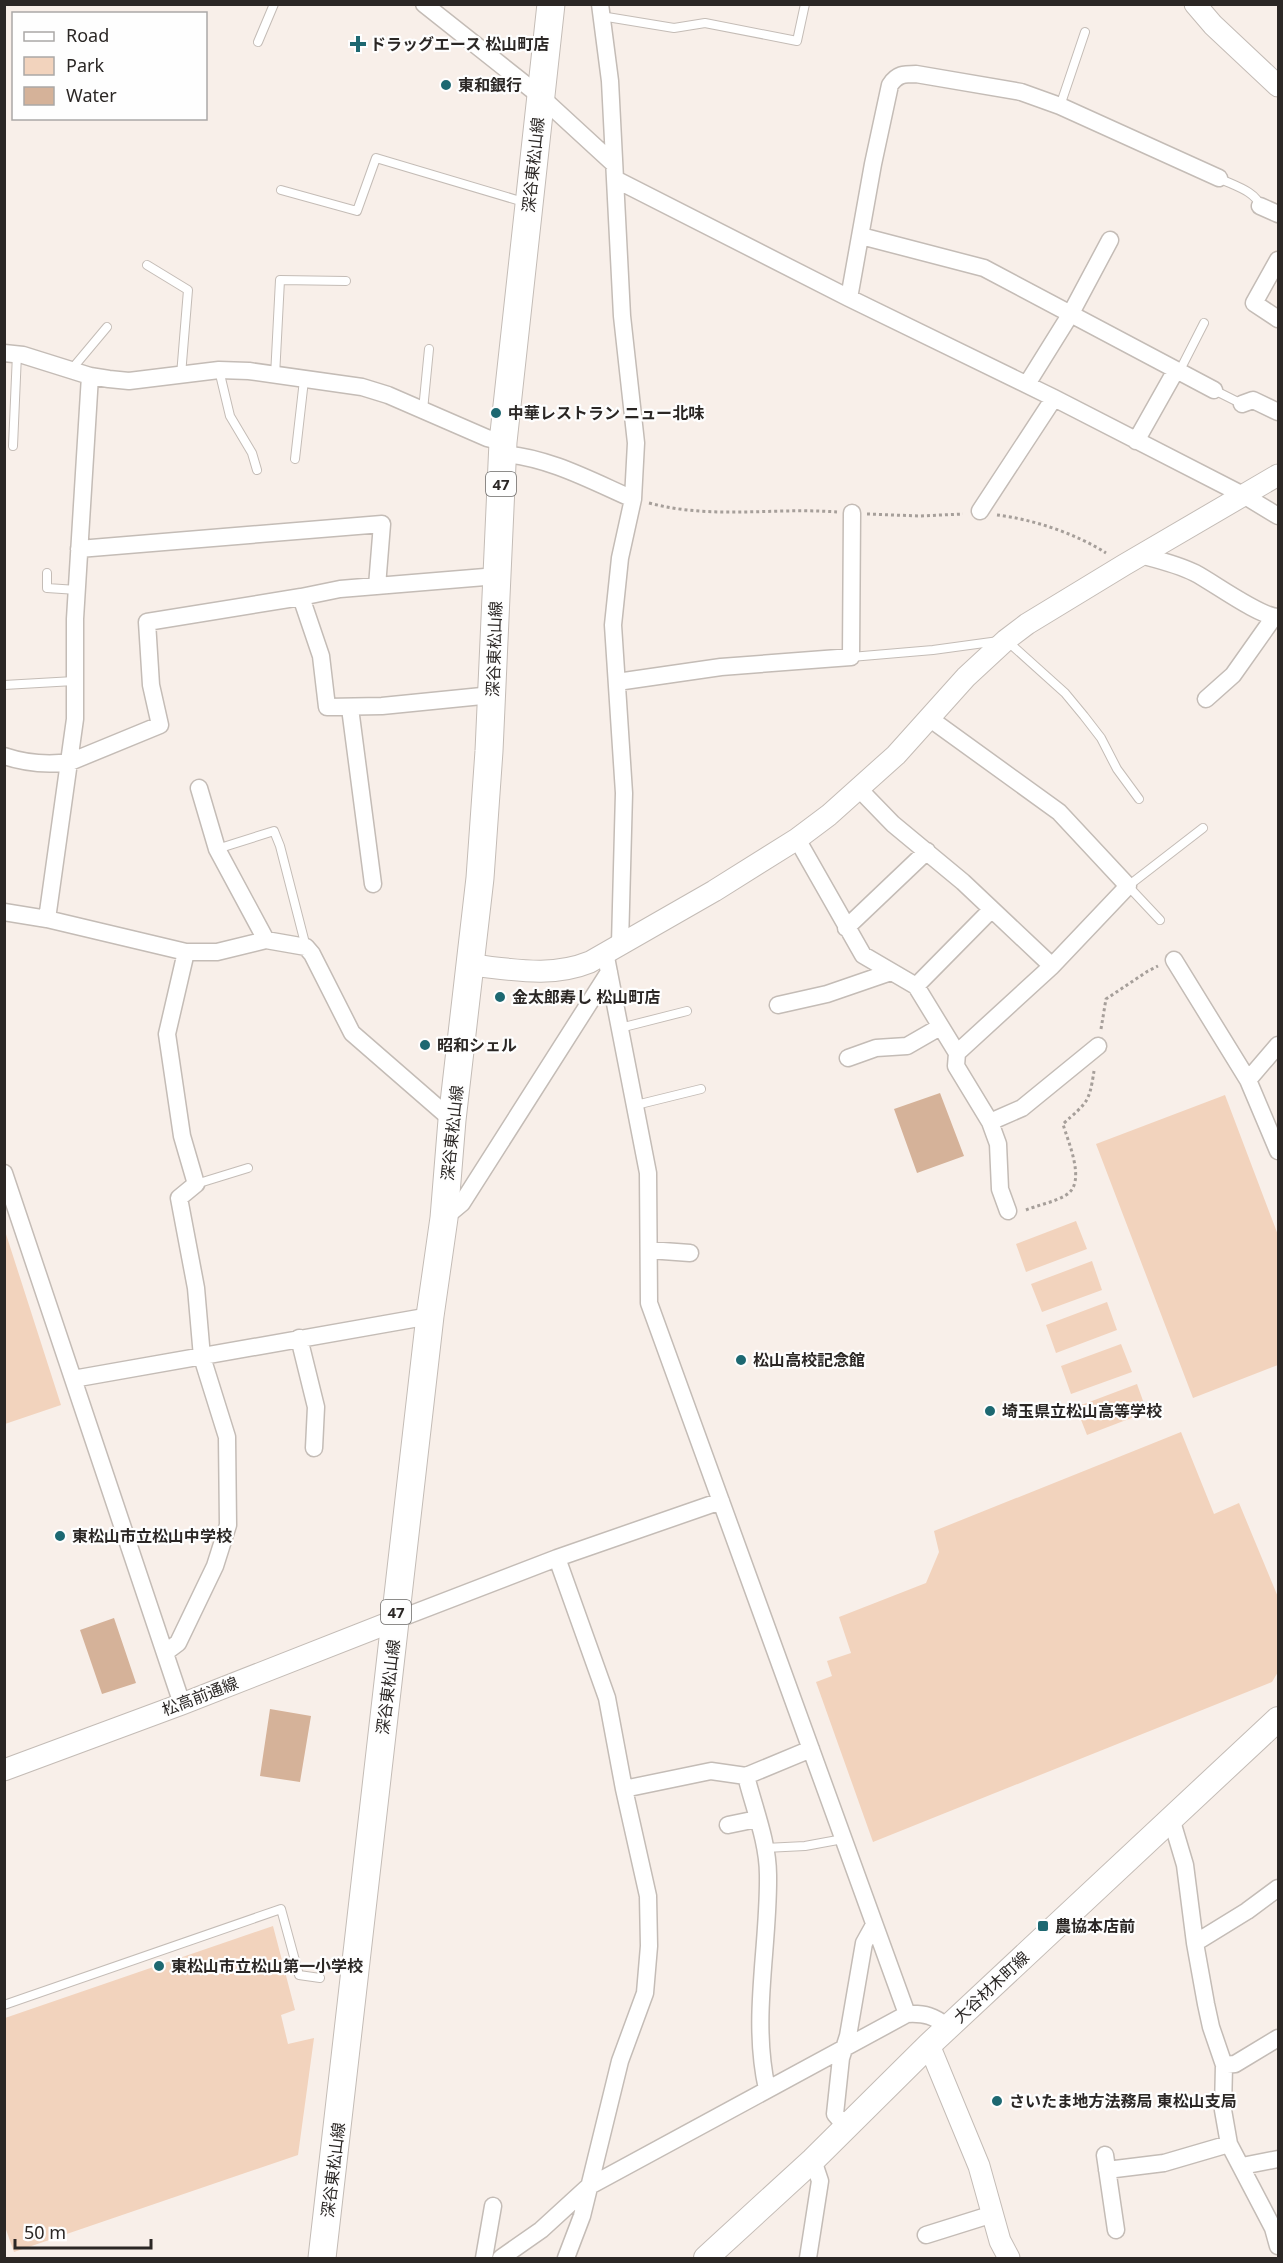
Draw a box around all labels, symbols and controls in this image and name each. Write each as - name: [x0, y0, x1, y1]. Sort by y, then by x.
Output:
- legend: [12, 12, 207, 120]
- text: Road: [66, 23, 109, 47]
- place label: ドラッグエース 松山町店: [370, 33, 549, 55]
- marker: ドラッグエース 松山町店: [351, 37, 365, 51]
- text: Park: [66, 53, 104, 77]
- place label: 東和銀行: [458, 74, 522, 96]
- marker: 東和銀行: [439, 78, 453, 92]
- text: Water: [66, 83, 117, 107]
- street label: 深谷東松山線: [517, 116, 549, 214]
- place label: 中華レストラン ニュー北味: [508, 402, 704, 424]
- marker: 中華レストラン ニュー北味: [489, 406, 503, 420]
- road number: 47: [486, 472, 516, 496]
- street label: 深谷東松山線: [481, 601, 507, 697]
- place label: 金太郎寿し 松山町店: [512, 986, 660, 1008]
- marker: 金太郎寿し 松山町店: [493, 990, 507, 1004]
- place label: 昭和シェル: [437, 1034, 517, 1056]
- marker: 昭和シェル: [418, 1038, 432, 1052]
- street label: 深谷東松山線: [436, 1084, 468, 1182]
- place label: 松山高校記念館: [753, 1349, 865, 1371]
- marker: 松山高校記念館: [734, 1353, 748, 1367]
- place label: 埼玉県立松山高等学校: [1002, 1400, 1162, 1422]
- marker: 埼玉県立松山高等学校: [983, 1404, 997, 1418]
- place label: 東松山市立松山中学校: [72, 1525, 232, 1547]
- marker: 東松山市立松山中学校: [53, 1529, 67, 1543]
- road number: 47: [381, 1600, 411, 1624]
- street label: 深谷東松山線: [371, 1638, 405, 1736]
- street label: 松高前通線: [159, 1671, 241, 1721]
- place label: 農協本店前: [1055, 1915, 1135, 1937]
- marker: 農協本店前: [1036, 1919, 1050, 1933]
- street label: 大谷材木町線: [948, 1946, 1034, 2028]
- place label: 東松山市立松山第一小学校: [171, 1955, 363, 1977]
- marker: 東松山市立松山第一小学校: [152, 1959, 166, 1973]
- place label: さいたま地方法務局 東松山支局: [1009, 2090, 1237, 2112]
- marker: さいたま地方法務局 東松山支局: [990, 2094, 1004, 2108]
- street label: 深谷東松山線: [316, 2121, 350, 2219]
- scale bar: [15, 2212, 152, 2250]
- text: 50 m: [24, 2220, 66, 2244]

